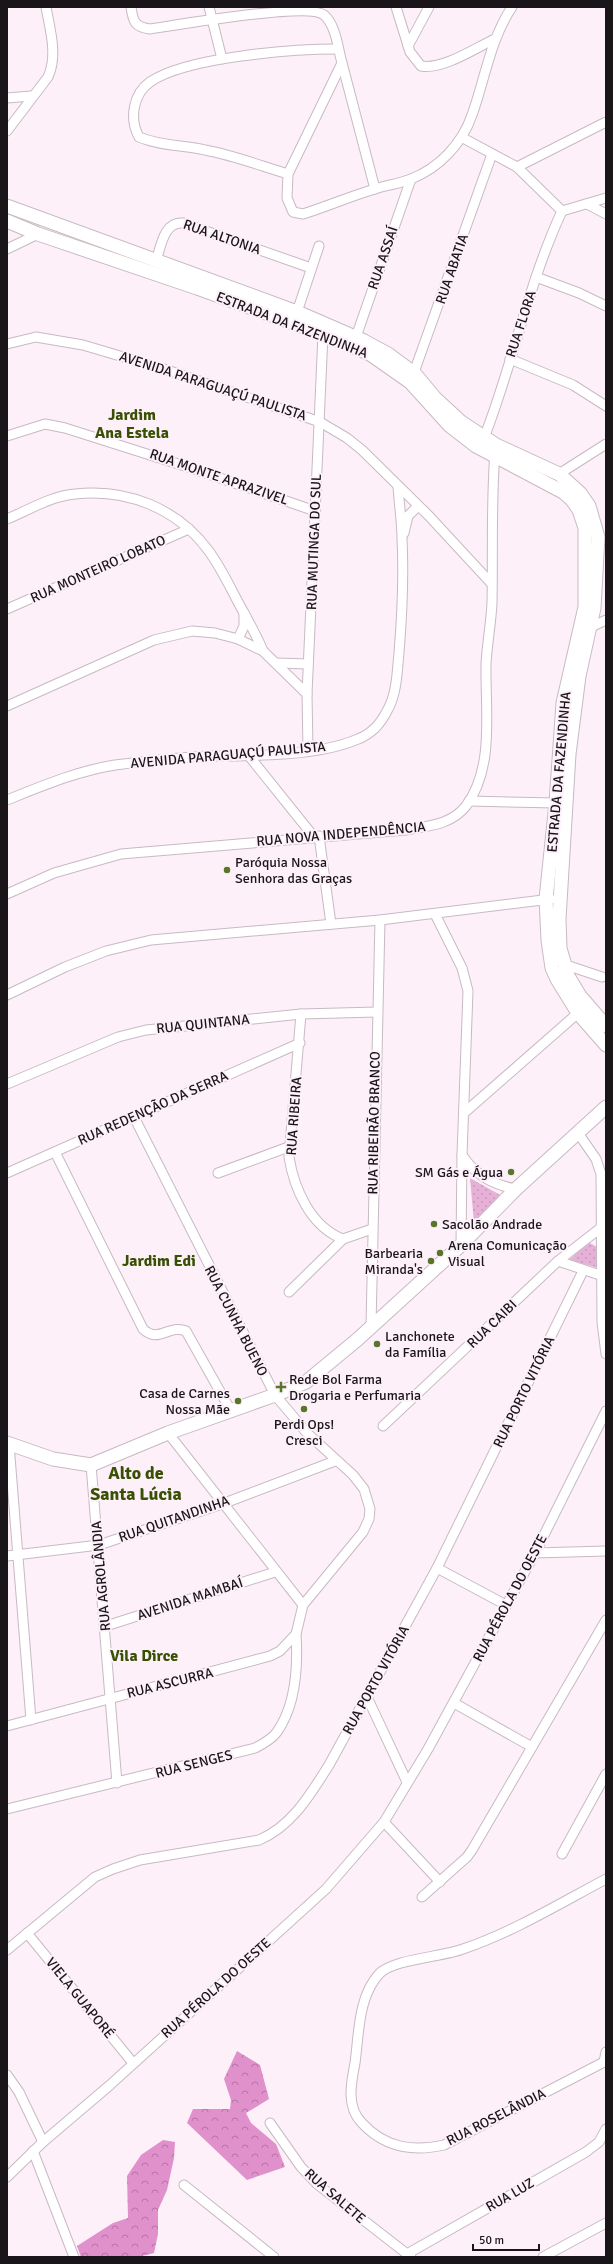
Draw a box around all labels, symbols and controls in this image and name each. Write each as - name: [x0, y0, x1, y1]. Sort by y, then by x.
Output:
- street label: RUA ALTONIA: [181, 216, 264, 258]
- street label: RUA ASSAÍ: [364, 223, 402, 292]
- street label: RUA ABATIA: [432, 231, 472, 306]
- street label: ESTRADA DA FAZENDINHA: [214, 288, 371, 362]
- street label: RUA FLORA: [502, 288, 540, 360]
- street label: AVENIDA PARAGUAÇÚ PAULISTA: [117, 348, 309, 424]
- district label: Jardim Ana Estela: [95, 405, 169, 443]
- street label: RUA MONTE APRAZIVEL: [147, 445, 291, 509]
- street label: RUA MUTINGA DO SUL: [303, 474, 325, 610]
- street label: RUA MONTEIRO LOBATO: [28, 531, 168, 607]
- street label: ESTRADA DA FAZENDINHA: [544, 691, 575, 853]
- street label: AVENIDA PARAGUAÇÚ PAULISTA: [130, 738, 327, 772]
- street label: RUA NOVA INDEPENDÊNCIA: [256, 818, 427, 850]
- place label: Paróquia Nossa Senhora das Graças: [235, 854, 352, 887]
- marker: Paróquia Nossa Senhora das Graças: [222, 865, 232, 875]
- street label: RUA QUINTANA: [156, 1011, 251, 1037]
- street label: RUA RIBEIRÃO BRANCO: [364, 1051, 384, 1195]
- street label: RUA REDENÇÃO DA SERRA: [75, 1067, 231, 1149]
- street label: RUA RIBEIRA: [283, 1076, 305, 1156]
- place label: SM Gás e Água: [415, 1164, 503, 1181]
- marker: SM Gás e Água: [506, 1167, 516, 1177]
- place label: Sacolão Andrade: [442, 1216, 542, 1233]
- marker: Sacolão Andrade: [429, 1219, 439, 1229]
- place label: Arena Comunicação Visual: [448, 1237, 567, 1270]
- place label: Barbearia Miranda's: [365, 1245, 423, 1278]
- marker: Arena Comunicação Visual: [435, 1248, 445, 1258]
- district label: Jardim Edi: [122, 1251, 196, 1271]
- marker: Barbearia Miranda's: [426, 1256, 436, 1266]
- street label: RUA CUNHA BUENO: [201, 1263, 271, 1379]
- street label: RUA CAIBI: [464, 1296, 520, 1352]
- place label: Lanchonete da Família: [385, 1328, 455, 1361]
- street label: RUA PORTO VITÓRIA: [490, 1333, 559, 1451]
- marker: Lanchonete da Família: [372, 1339, 382, 1349]
- place label: Rede Bol Farma Drogaria e Perfumaria: [289, 1371, 421, 1404]
- marker: Rede Bol Farma Drogaria e Perfumaria: [276, 1382, 286, 1392]
- place label: Casa de Carnes Nossa Mãe: [139, 1385, 230, 1418]
- marker: Casa de Carnes Nossa Mãe: [233, 1396, 243, 1406]
- marker: Perdi Ops! Cresci: [299, 1404, 309, 1414]
- place label: Perdi Ops! Cresci: [274, 1416, 334, 1449]
- district label: Alto de Santa Lúcia: [90, 1462, 182, 1505]
- street label: RUA QUITANDINHA: [116, 1492, 232, 1546]
- street label: RUA AGROLÂNDIA: [88, 1520, 114, 1632]
- street label: RUA PÉROLA DO OESTE: [469, 1531, 551, 1665]
- street label: AVENIDA MAMBAÍ: [135, 1574, 246, 1624]
- street label: RUA PORTO VITÓRIA: [339, 1622, 413, 1738]
- district label: Vila Dirce: [110, 1646, 178, 1666]
- street label: RUA ASCURRA: [125, 1664, 215, 1702]
- street label: RUA SENGES: [154, 1746, 235, 1782]
- street label: RUA PÉROLA DO OESTE: [158, 1934, 274, 2042]
- street label: VIELA GUAPORÉ: [42, 1954, 118, 2042]
- street label: RUA ROSELÂNDIA: [444, 2084, 549, 2149]
- street label: RUA SALETE: [301, 2165, 369, 2227]
- street label: RUA LUZ: [483, 2174, 537, 2216]
- scale bar: [473, 2226, 539, 2252]
- text: 50 m: [479, 2233, 504, 2248]

